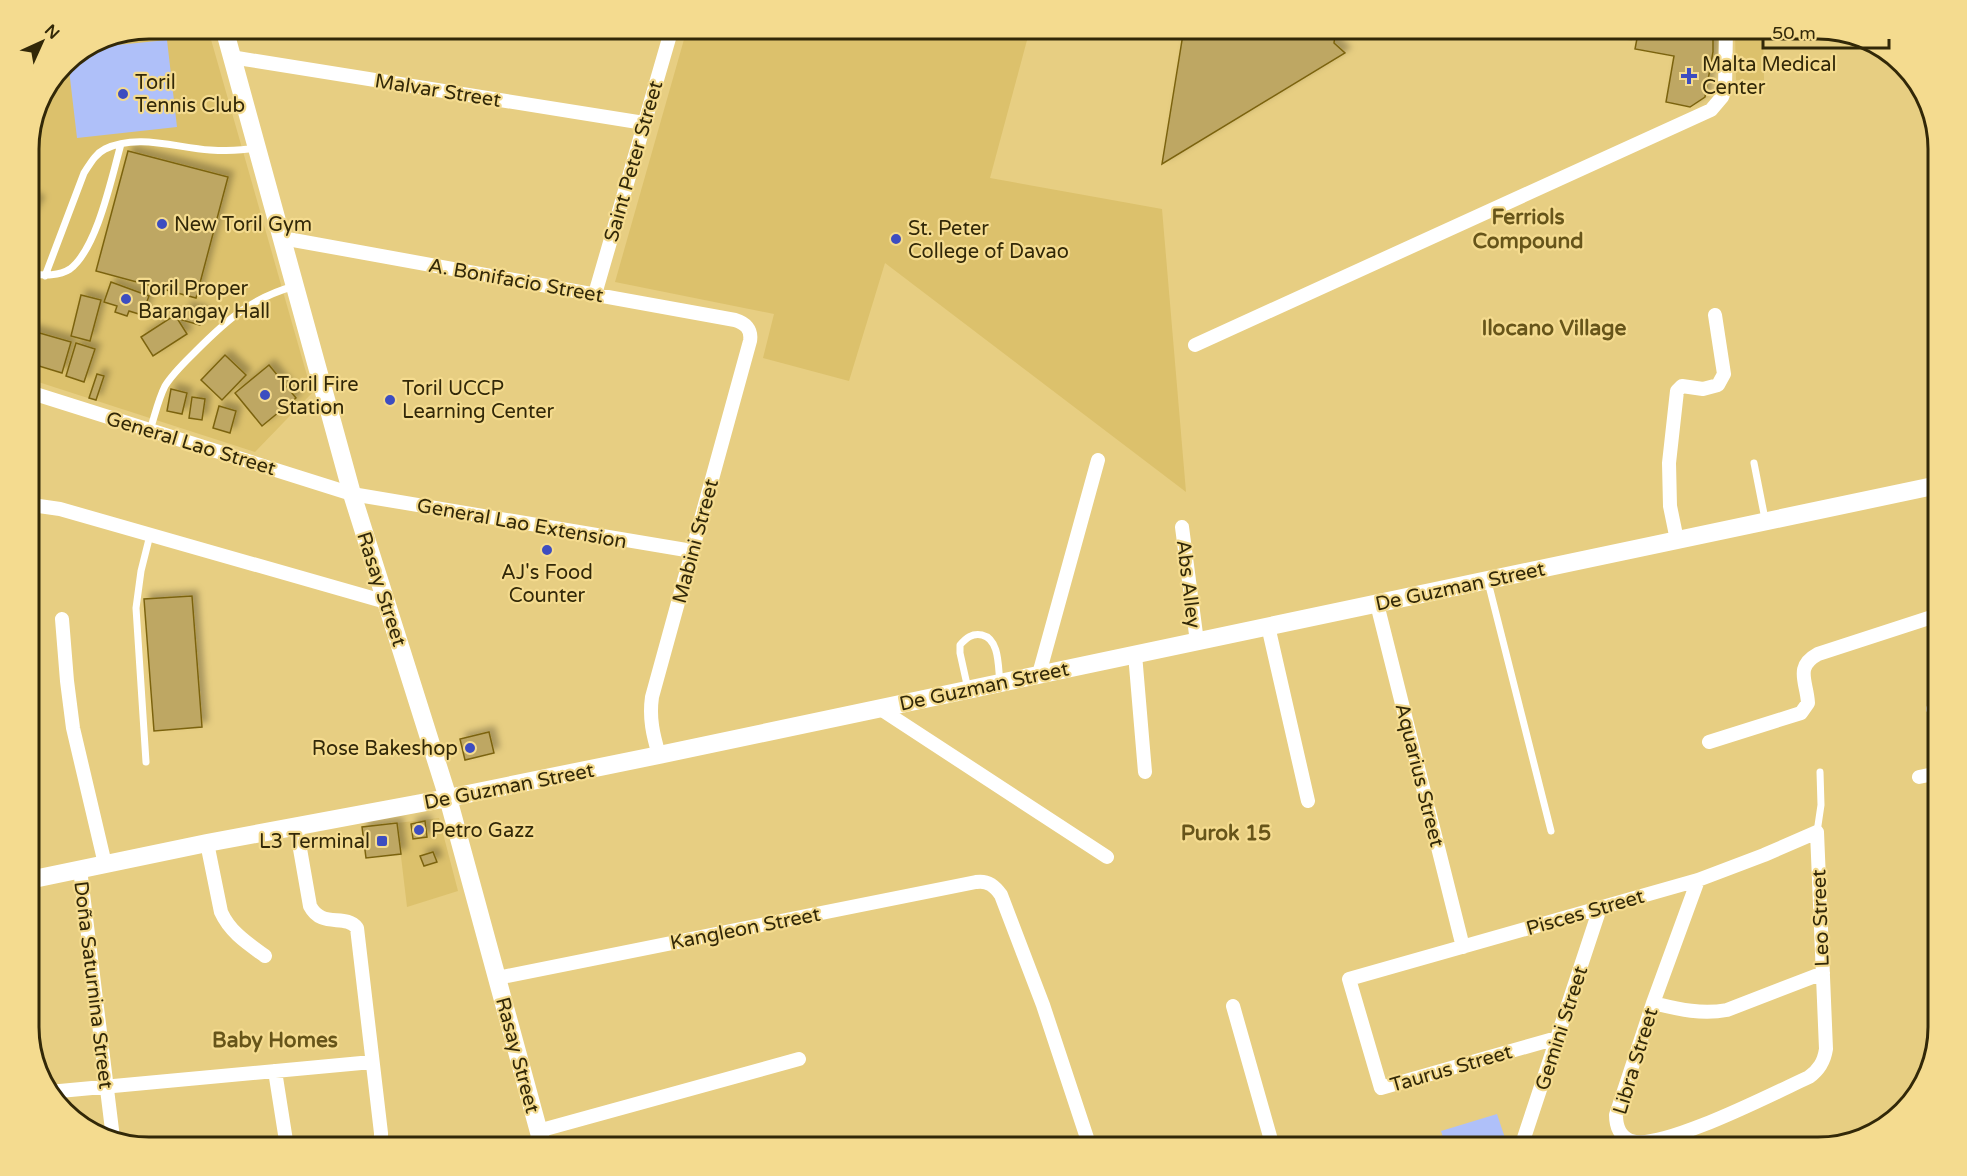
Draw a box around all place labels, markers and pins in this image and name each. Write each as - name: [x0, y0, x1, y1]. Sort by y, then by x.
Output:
- place label: Malta Medical Center: [1702, 53, 1836, 100]
- marker: Malta Medical Center: [1680, 67, 1698, 85]
- place label: Toril Tennis Club: [135, 71, 245, 118]
- marker: Toril Tennis Club: [116, 87, 130, 101]
- place label: New Toril Gym: [174, 213, 312, 237]
- marker: New Toril Gym: [155, 217, 169, 231]
- place label: St. Peter College of Davao: [908, 217, 1069, 264]
- marker: St. Peter College of Davao: [889, 232, 903, 246]
- place label: Toril Proper Barangay Hall: [138, 277, 270, 324]
- marker: Toril Proper Barangay Hall: [119, 292, 133, 306]
- place label: Toril Fire Station: [277, 373, 358, 420]
- place label: Toril UCCP Learning Center: [402, 377, 555, 424]
- marker: Toril Fire Station: [258, 388, 272, 402]
- marker: Toril UCCP Learning Center: [383, 393, 397, 407]
- marker: AJ's Food Counter: [540, 543, 554, 557]
- place label: AJ's Food Counter: [501, 561, 593, 608]
- place label: Rose Bakeshop: [312, 737, 458, 761]
- marker: Rose Bakeshop: [463, 741, 477, 755]
- place label: Petro Gazz: [431, 819, 534, 843]
- marker: Petro Gazz: [412, 823, 426, 837]
- place label: L3 Terminal: [259, 830, 370, 854]
- marker: L3 Terminal: [375, 834, 389, 848]

